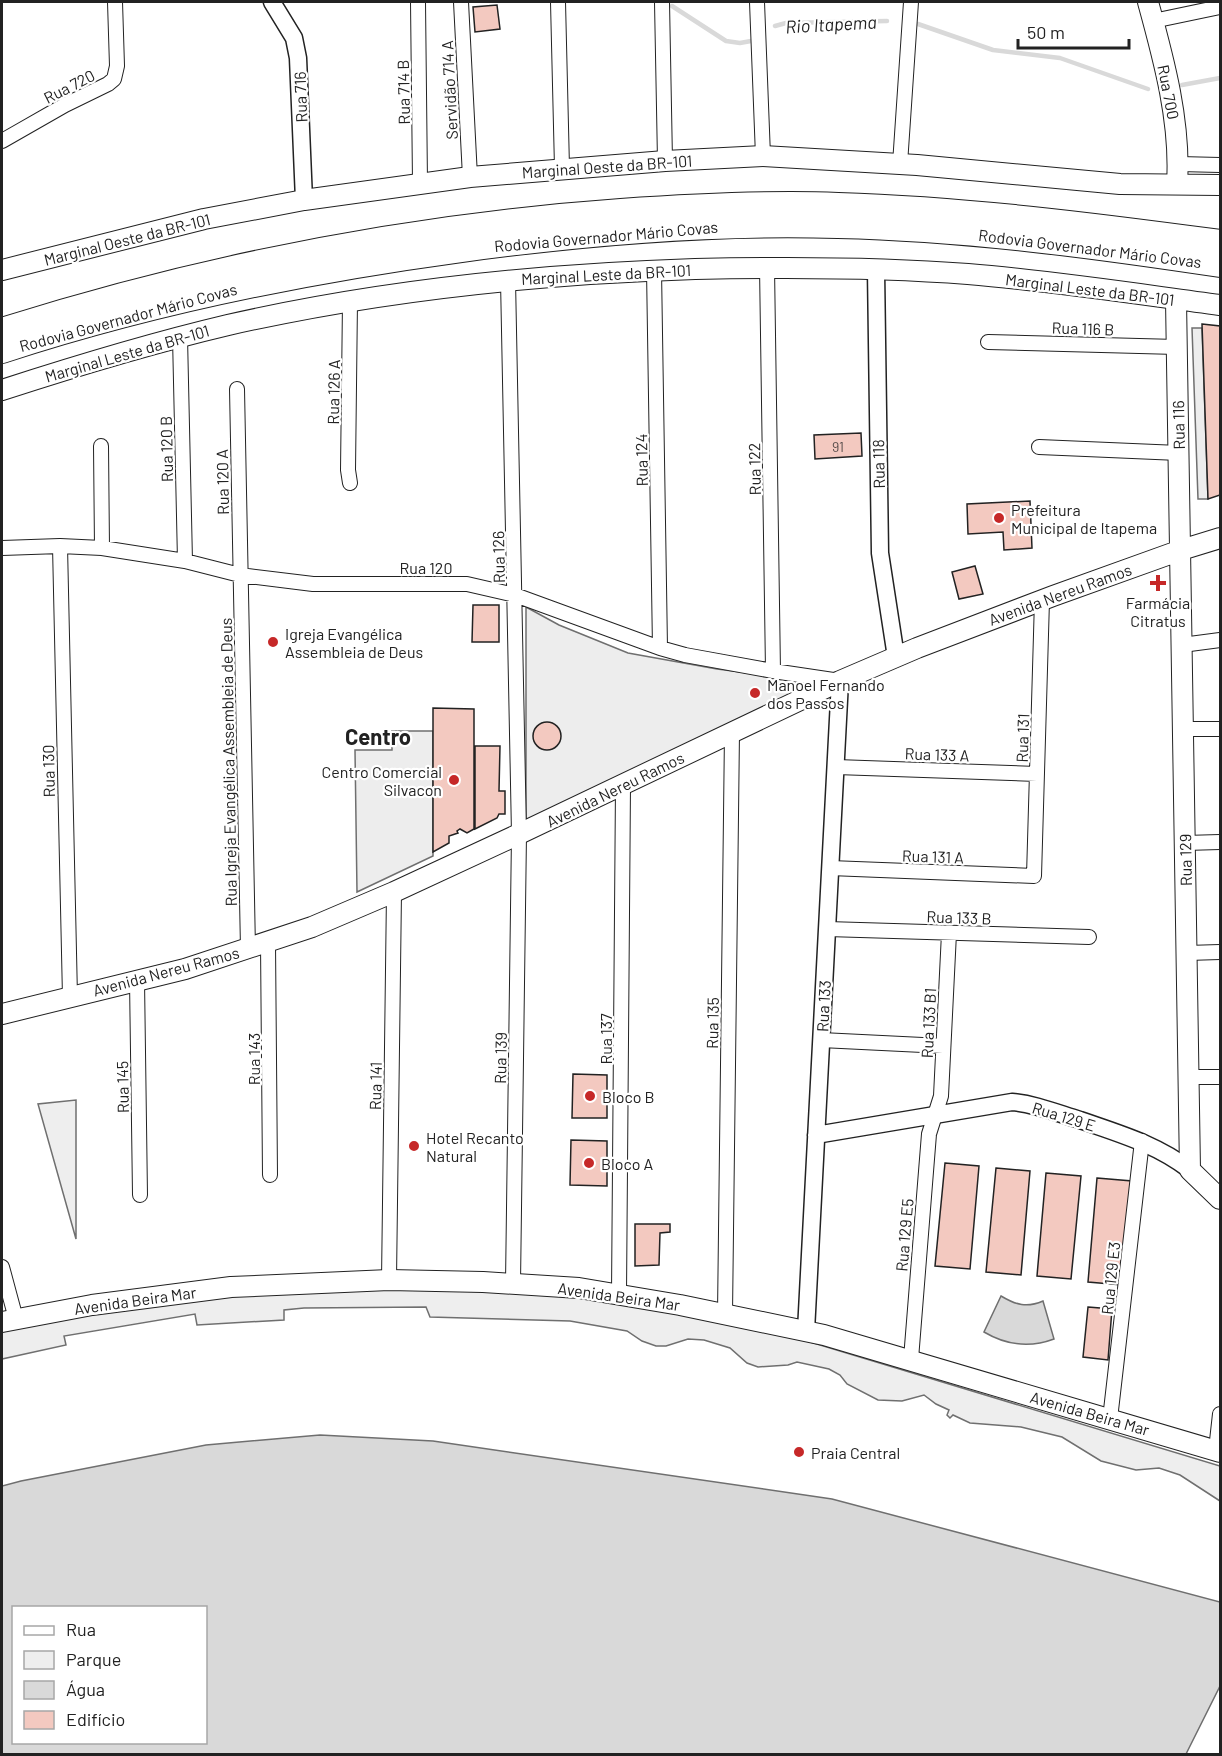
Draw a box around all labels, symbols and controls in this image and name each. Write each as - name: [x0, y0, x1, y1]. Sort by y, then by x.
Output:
- water label: Rio Itapema: [785, 11, 877, 37]
- scale bar: [1018, 12, 1129, 50]
- text: 50 m: [1027, 21, 1065, 43]
- street label: Servidão 714 A: [437, 40, 461, 140]
- street label: Rua 714 B: [393, 59, 413, 125]
- street label: Rua 700: [1154, 63, 1184, 121]
- street label: Rua 720: [40, 65, 98, 107]
- street label: Rua 716: [290, 71, 310, 123]
- street label: Marginal Oeste da BR-101: [521, 151, 693, 181]
- street label: Marginal Oeste da BR-101: [42, 209, 212, 269]
- street label: Rodovia Governador Mário Covas: [493, 217, 719, 255]
- street label: Rodovia Governador Mário Covas: [977, 225, 1203, 271]
- street label: Marginal Leste da BR-101: [521, 260, 691, 288]
- street label: Marginal Leste da BR-101: [1004, 269, 1176, 309]
- street label: Rodovia Governador Mário Covas: [17, 279, 239, 355]
- street label: Rua 116 B: [1051, 317, 1115, 339]
- street label: Marginal Leste da BR-101: [43, 320, 211, 386]
- street label: Rua 126 A: [323, 359, 343, 425]
- street label: Rua 116: [1168, 400, 1188, 450]
- street label: Rua 120 B: [156, 416, 176, 482]
- street label: Rua 124: [631, 433, 651, 487]
- house number: 91: [832, 438, 844, 455]
- street label: Rua 118: [868, 439, 888, 489]
- street label: Rua 122: [744, 443, 764, 495]
- street label: Rua 120 A: [212, 449, 232, 515]
- place label: Prefeitura Municipal de Itapema: [1011, 500, 1157, 537]
- marker: Prefeitura Municipal de Itapema: [992, 511, 1006, 525]
- street label: Rua 126: [488, 531, 508, 583]
- street label: Rua 120: [400, 558, 452, 577]
- street label: Avenida Nereu Ramos: [986, 559, 1134, 629]
- marker: Farmácia Citratus: [1151, 576, 1165, 590]
- place label: Farmácia Citratus: [1126, 593, 1190, 630]
- street label: Rua Igreja Evangélica Assembleia de Deus: [216, 618, 240, 906]
- place label: Igreja Evangélica Assembleia de Deus: [285, 624, 423, 661]
- marker: Igreja Evangélica Assembleia de Deus: [266, 635, 280, 649]
- place label: Manoel Fernando dos Passos: [767, 675, 885, 712]
- marker: Manoel Fernando dos Passos: [748, 686, 762, 700]
- street label: Rua 131: [1012, 713, 1032, 763]
- district label: Centro: [345, 723, 411, 749]
- street label: Rua 133 A: [904, 743, 970, 765]
- street label: Rua 130: [38, 745, 58, 797]
- street label: Avenida Nereu Ramos: [543, 747, 687, 831]
- place label: Centro Comercial Silvacon: [322, 762, 442, 799]
- marker: Centro Comercial Silvacon: [447, 773, 461, 787]
- street label: Rua 129: [1175, 834, 1195, 886]
- street label: Rua 131 A: [902, 845, 965, 867]
- street label: Rua 133 B: [926, 906, 992, 928]
- street label: Avenida Nereu Ramos: [91, 942, 241, 1000]
- street label: Rua 133: [812, 980, 834, 1032]
- street label: Rua 133 B1: [917, 987, 939, 1059]
- street label: Rua 135: [702, 997, 722, 1049]
- street label: Rua 137: [596, 1013, 615, 1065]
- street label: Rua 139: [490, 1032, 510, 1084]
- street label: Rua 143: [244, 1033, 263, 1085]
- street label: Rua 145: [112, 1061, 132, 1113]
- street label: Rua 141: [365, 1062, 385, 1110]
- place label: Bloco B: [602, 1087, 655, 1106]
- marker: Bloco B: [583, 1089, 597, 1103]
- street label: Rua 129 E: [1030, 1097, 1098, 1135]
- place label: Hotel Recanto Natural: [426, 1128, 524, 1165]
- marker: Hotel Recanto Natural: [407, 1139, 421, 1153]
- place label: Bloco A: [601, 1154, 654, 1173]
- marker: Bloco A: [582, 1156, 596, 1170]
- street label: Rua 129 E5: [891, 1198, 917, 1272]
- street label: Rua 129 E3: [1097, 1241, 1123, 1315]
- street label: Avenida Beira Mar: [557, 1278, 681, 1314]
- street label: Avenida Beira Mar: [73, 1282, 197, 1318]
- street label: Avenida Beira Mar: [1028, 1387, 1152, 1439]
- place label: Praia Central: [811, 1443, 900, 1462]
- marker: Praia Central: [792, 1445, 806, 1459]
- legend: [12, 1606, 207, 1744]
- text: Rua: [66, 1618, 96, 1640]
- text: Parque: [66, 1648, 121, 1670]
- text: Água: [66, 1678, 105, 1700]
- text: Edifício: [66, 1708, 125, 1730]

